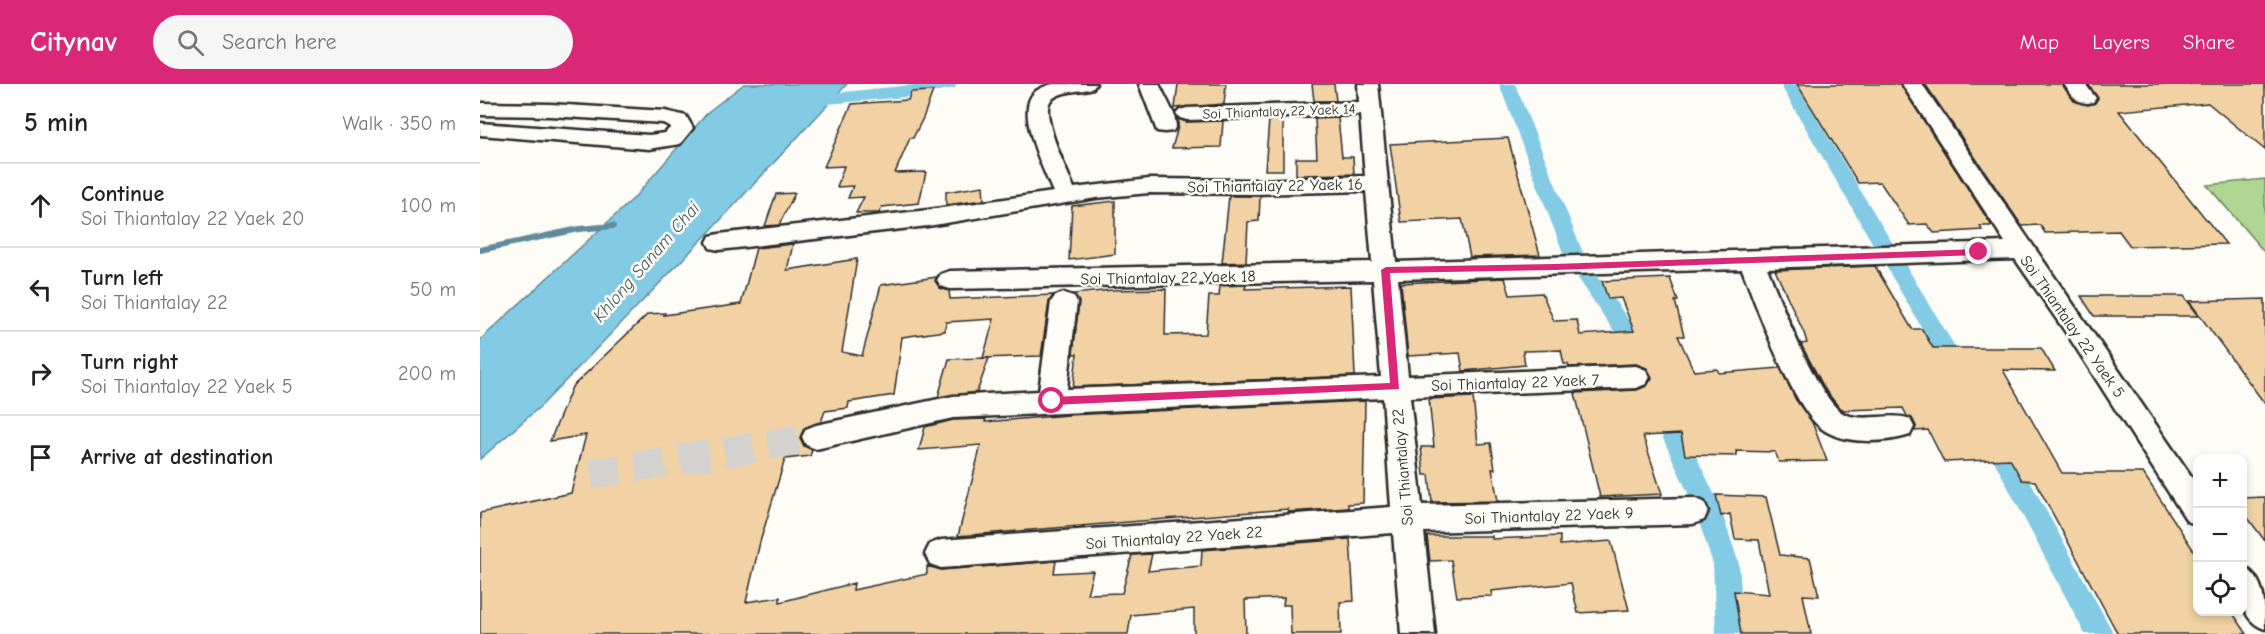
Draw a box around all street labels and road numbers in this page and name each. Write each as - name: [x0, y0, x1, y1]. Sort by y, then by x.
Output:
- street label: Soi Thiantalay 22 Yaek 14: [1202, 100, 1356, 123]
- street label: Soi Thiantalay 22 Yaek 16: [1187, 175, 1363, 197]
- street label: Soi Thiantalay 22 Yaek 5: [2016, 252, 2128, 401]
- street label: Soi Thiantalay 22 Yaek 18: [1080, 267, 1256, 289]
- street label: Soi Thiantalay 22 Yaek 7: [1431, 371, 1600, 395]
- street label: Soi Thiantalay 22: [1389, 408, 1417, 526]
- street label: Soi Thiantalay 22 Yaek 9: [1464, 504, 1634, 528]
- street label: Soi Thiantalay 22 Yaek 22: [1085, 523, 1263, 553]

